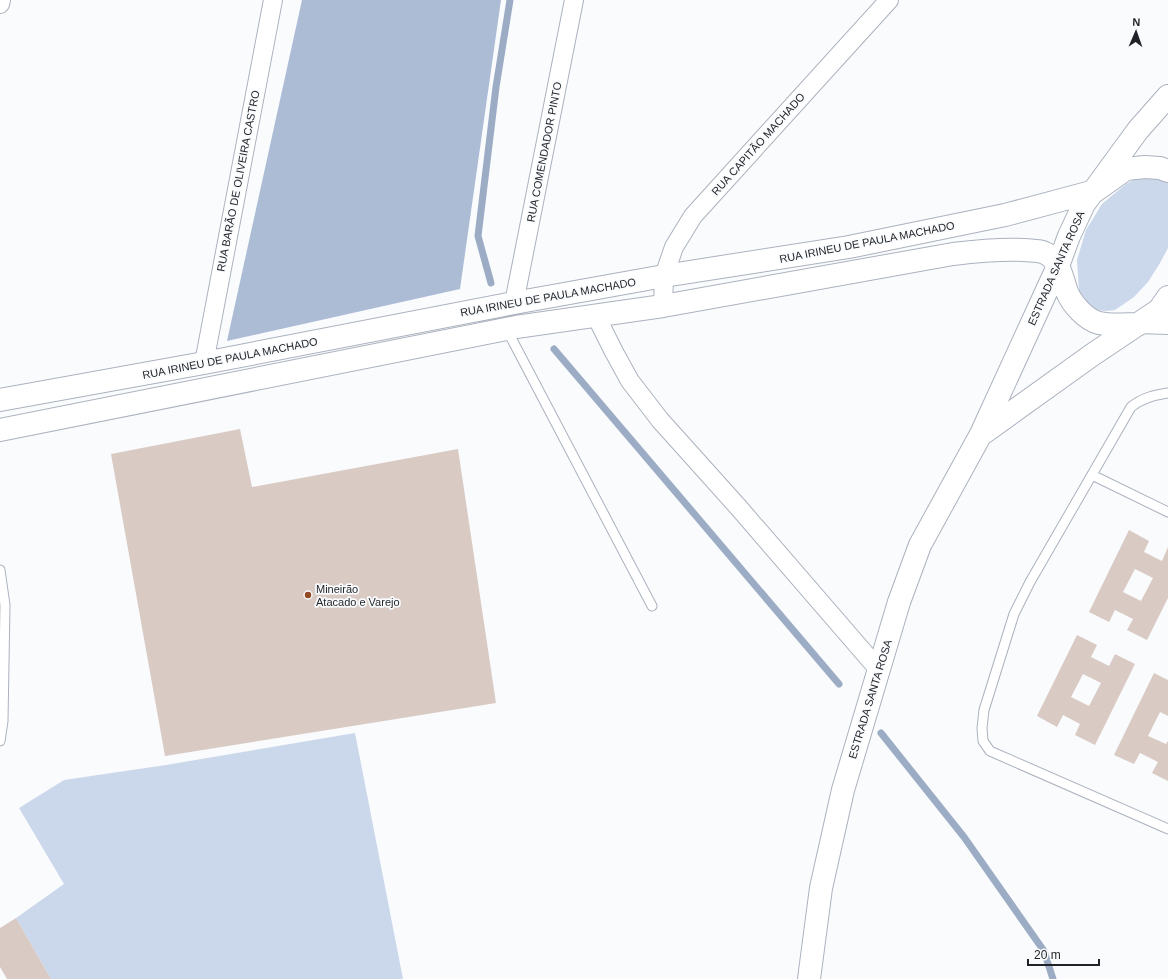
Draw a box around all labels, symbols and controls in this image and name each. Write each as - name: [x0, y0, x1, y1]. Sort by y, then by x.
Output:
- north arrow: [1116, 12, 1156, 52]
- text: N: [1132, 16, 1141, 28]
- street label: RUA COMENDADOR PINTO: [524, 80, 564, 223]
- street label: RUA BARÃO DE OLIVEIRA CASTRO: [214, 89, 262, 273]
- street label: RUA CAPITÃO MACHADO: [709, 90, 807, 198]
- street label: ESTRADA SANTA ROSA: [1025, 208, 1087, 327]
- street label: RUA IRINEU DE PAULA MACHADO: [778, 219, 956, 265]
- street label: RUA IRINEU DE PAULA MACHADO: [459, 276, 637, 318]
- street label: RUA IRINEU DE PAULA MACHADO: [141, 335, 319, 381]
- place label: Mineirão Atacado e Varejo: [316, 583, 400, 608]
- marker: Mineirão Atacado e Varejo: [303, 590, 313, 600]
- street label: ESTRADA SANTA ROSA: [846, 637, 894, 760]
- scale bar: [1028, 941, 1099, 967]
- text: 20 m: [1034, 948, 1061, 962]

